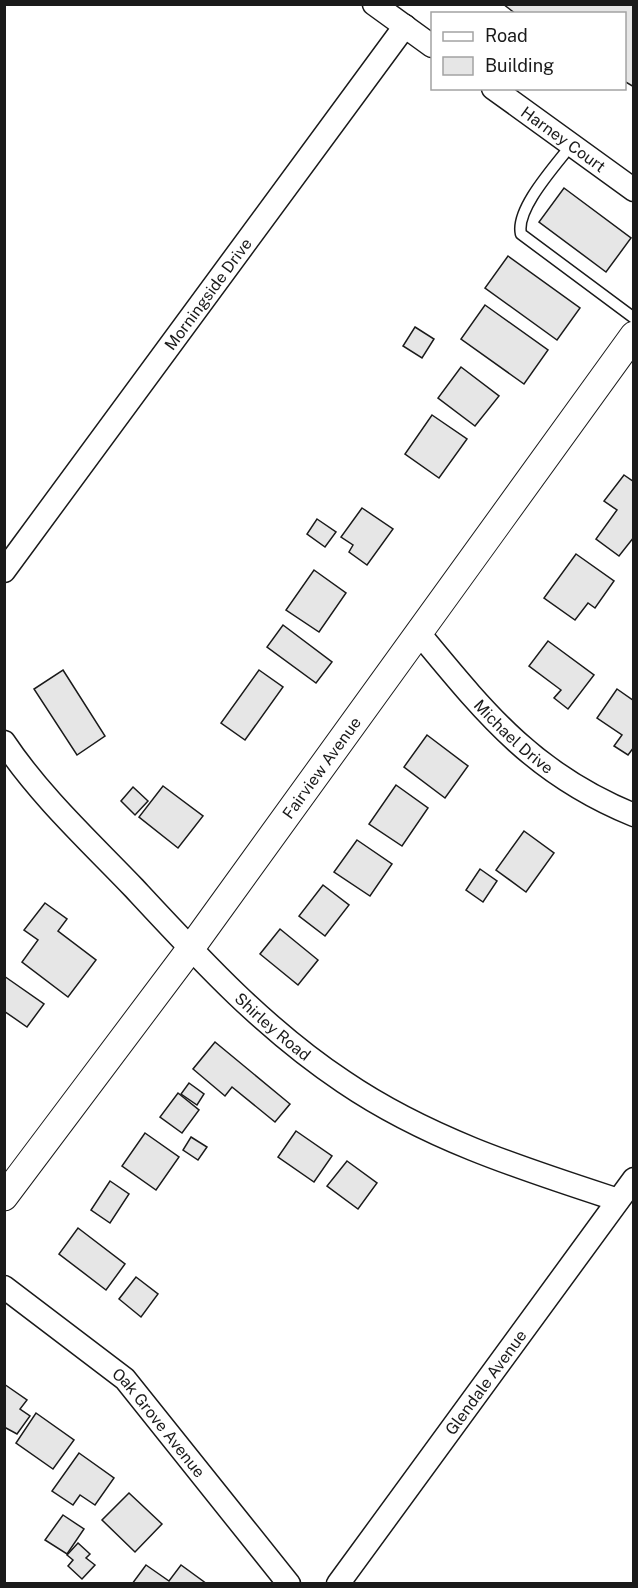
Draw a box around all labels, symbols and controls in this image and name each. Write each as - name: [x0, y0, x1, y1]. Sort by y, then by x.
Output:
- legend: [431, 12, 626, 90]
- text: Road: [485, 25, 528, 46]
- text: Building: [485, 55, 554, 76]
- street label: Harney Court: [517, 102, 609, 176]
- street label: Morningside Drive: [161, 234, 256, 354]
- street label: Michael Drive: [470, 696, 557, 778]
- street label: Fairview Avenue: [279, 713, 365, 823]
- street label: Shirley Road: [231, 989, 314, 1065]
- street label: Glendale Avenue: [441, 1326, 531, 1439]
- street label: Oak Grove Avenue: [109, 1364, 209, 1481]

